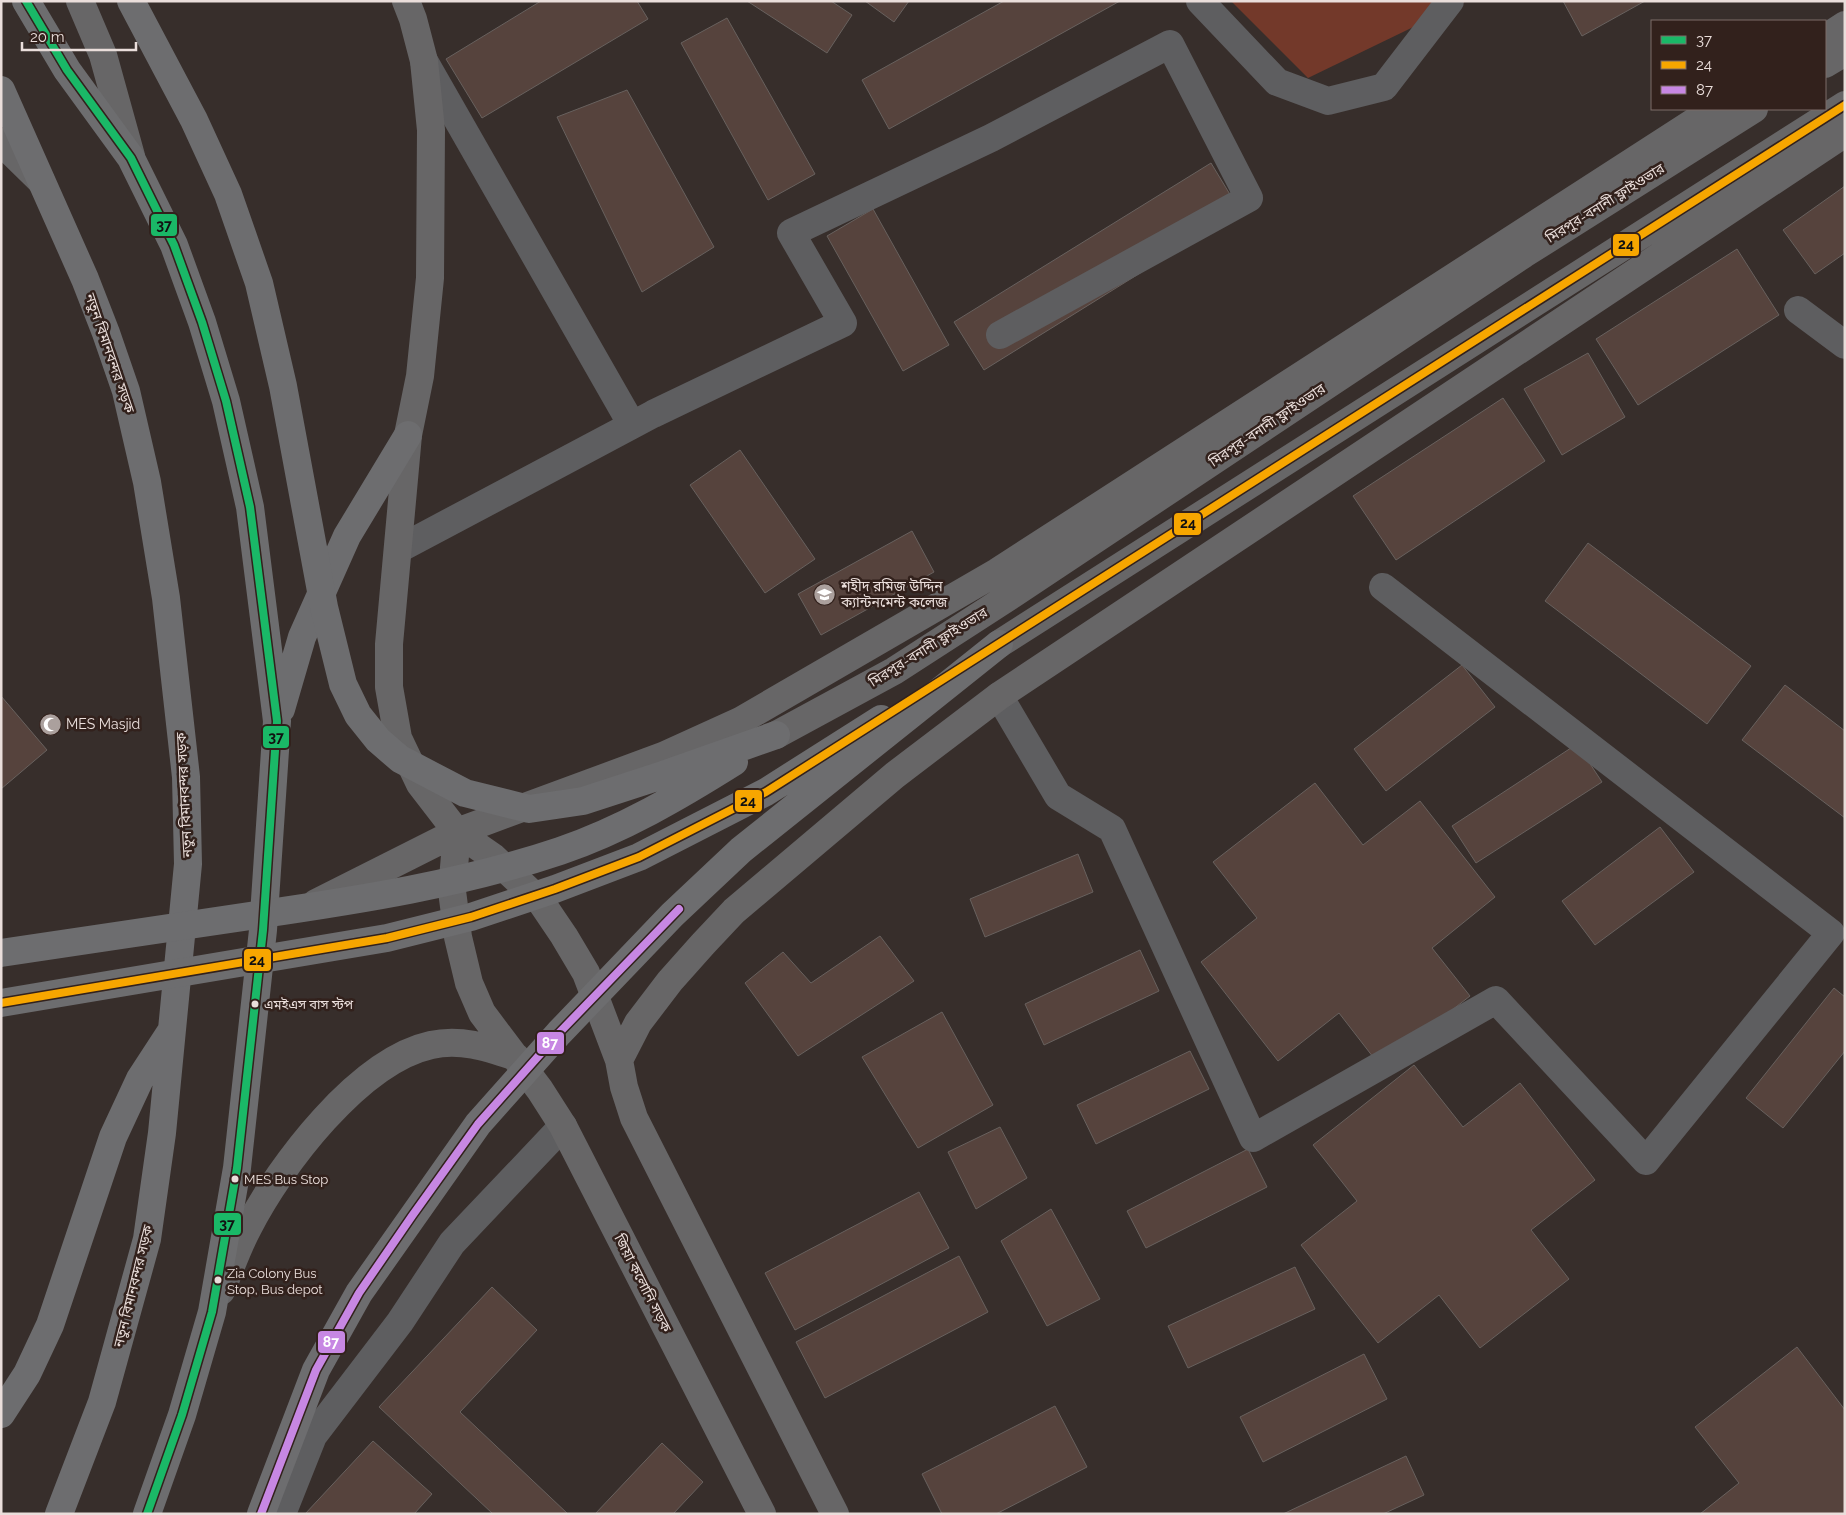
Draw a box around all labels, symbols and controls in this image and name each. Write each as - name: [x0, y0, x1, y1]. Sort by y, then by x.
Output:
- scale bar: [22, 20, 136, 52]
- legend: [1651, 20, 1826, 110]
- text: 20 m: [30, 28, 65, 46]
- text: 37: [1696, 31, 1712, 49]
- text: 24: [1696, 56, 1712, 74]
- text: 87: [1696, 81, 1713, 99]
- street label: মিরপুর-বনানী ফ্লাইওভার: [1542, 160, 1668, 247]
- line badge: 37: [150, 213, 178, 237]
- text: 37: [156, 217, 172, 233]
- line badge: 24: [1612, 233, 1640, 257]
- text: 24: [1618, 236, 1634, 252]
- street label: নতুন বিমানবন্দর সড়ক: [81, 290, 138, 416]
- street label: মিরপুর-বনানী ফ্লাইওভার: [1205, 380, 1329, 471]
- line badge: 24: [1173, 512, 1202, 536]
- text: 24: [1180, 515, 1196, 531]
- place label: শহীদ রমিজ উদ্দিন ক্যান্টনমেন্ট কলেজ: [840, 578, 948, 610]
- school or university icon: শহীদ রমিজ উদ্দিন ক্যান্টনমেন্ট কলেজ: [813, 582, 837, 606]
- street label: মিরপুর-বনানী ফ্লাইওভার: [865, 604, 991, 691]
- mosque icon: MES Masjid: [38, 712, 62, 736]
- place label: MES Masjid: [66, 716, 140, 732]
- line badge: 37: [262, 725, 290, 749]
- text: 37: [268, 729, 284, 745]
- street label: নতুন বিমানবন্দর সড়ক: [173, 731, 197, 859]
- line badge: 24: [734, 789, 763, 813]
- text: 24: [740, 793, 756, 809]
- line badge: 24: [243, 948, 272, 972]
- text: 24: [249, 952, 265, 968]
- place label: এমইএস বাস স্টপ: [264, 997, 354, 1012]
- marker: এমইএস বাস স্টপ: [250, 999, 260, 1009]
- line badge: 87: [536, 1031, 565, 1055]
- text: 87: [542, 1035, 558, 1051]
- place label: MES Bus Stop: [244, 1172, 328, 1187]
- marker: MES Bus Stop: [230, 1174, 240, 1184]
- line badge: 37: [213, 1212, 242, 1236]
- text: 37: [219, 1216, 235, 1232]
- street label: নতুন বিমানবন্দর সড়ক: [110, 1223, 157, 1350]
- street label: জিয়া কলোনি সড়ক: [611, 1230, 675, 1335]
- place label: Zia Colony Bus Stop, Bus depot: [227, 1266, 323, 1297]
- marker: Zia Colony Bus Stop, Bus depot: [213, 1275, 223, 1285]
- line badge: 87: [317, 1330, 346, 1354]
- text: 87: [323, 1334, 339, 1350]

